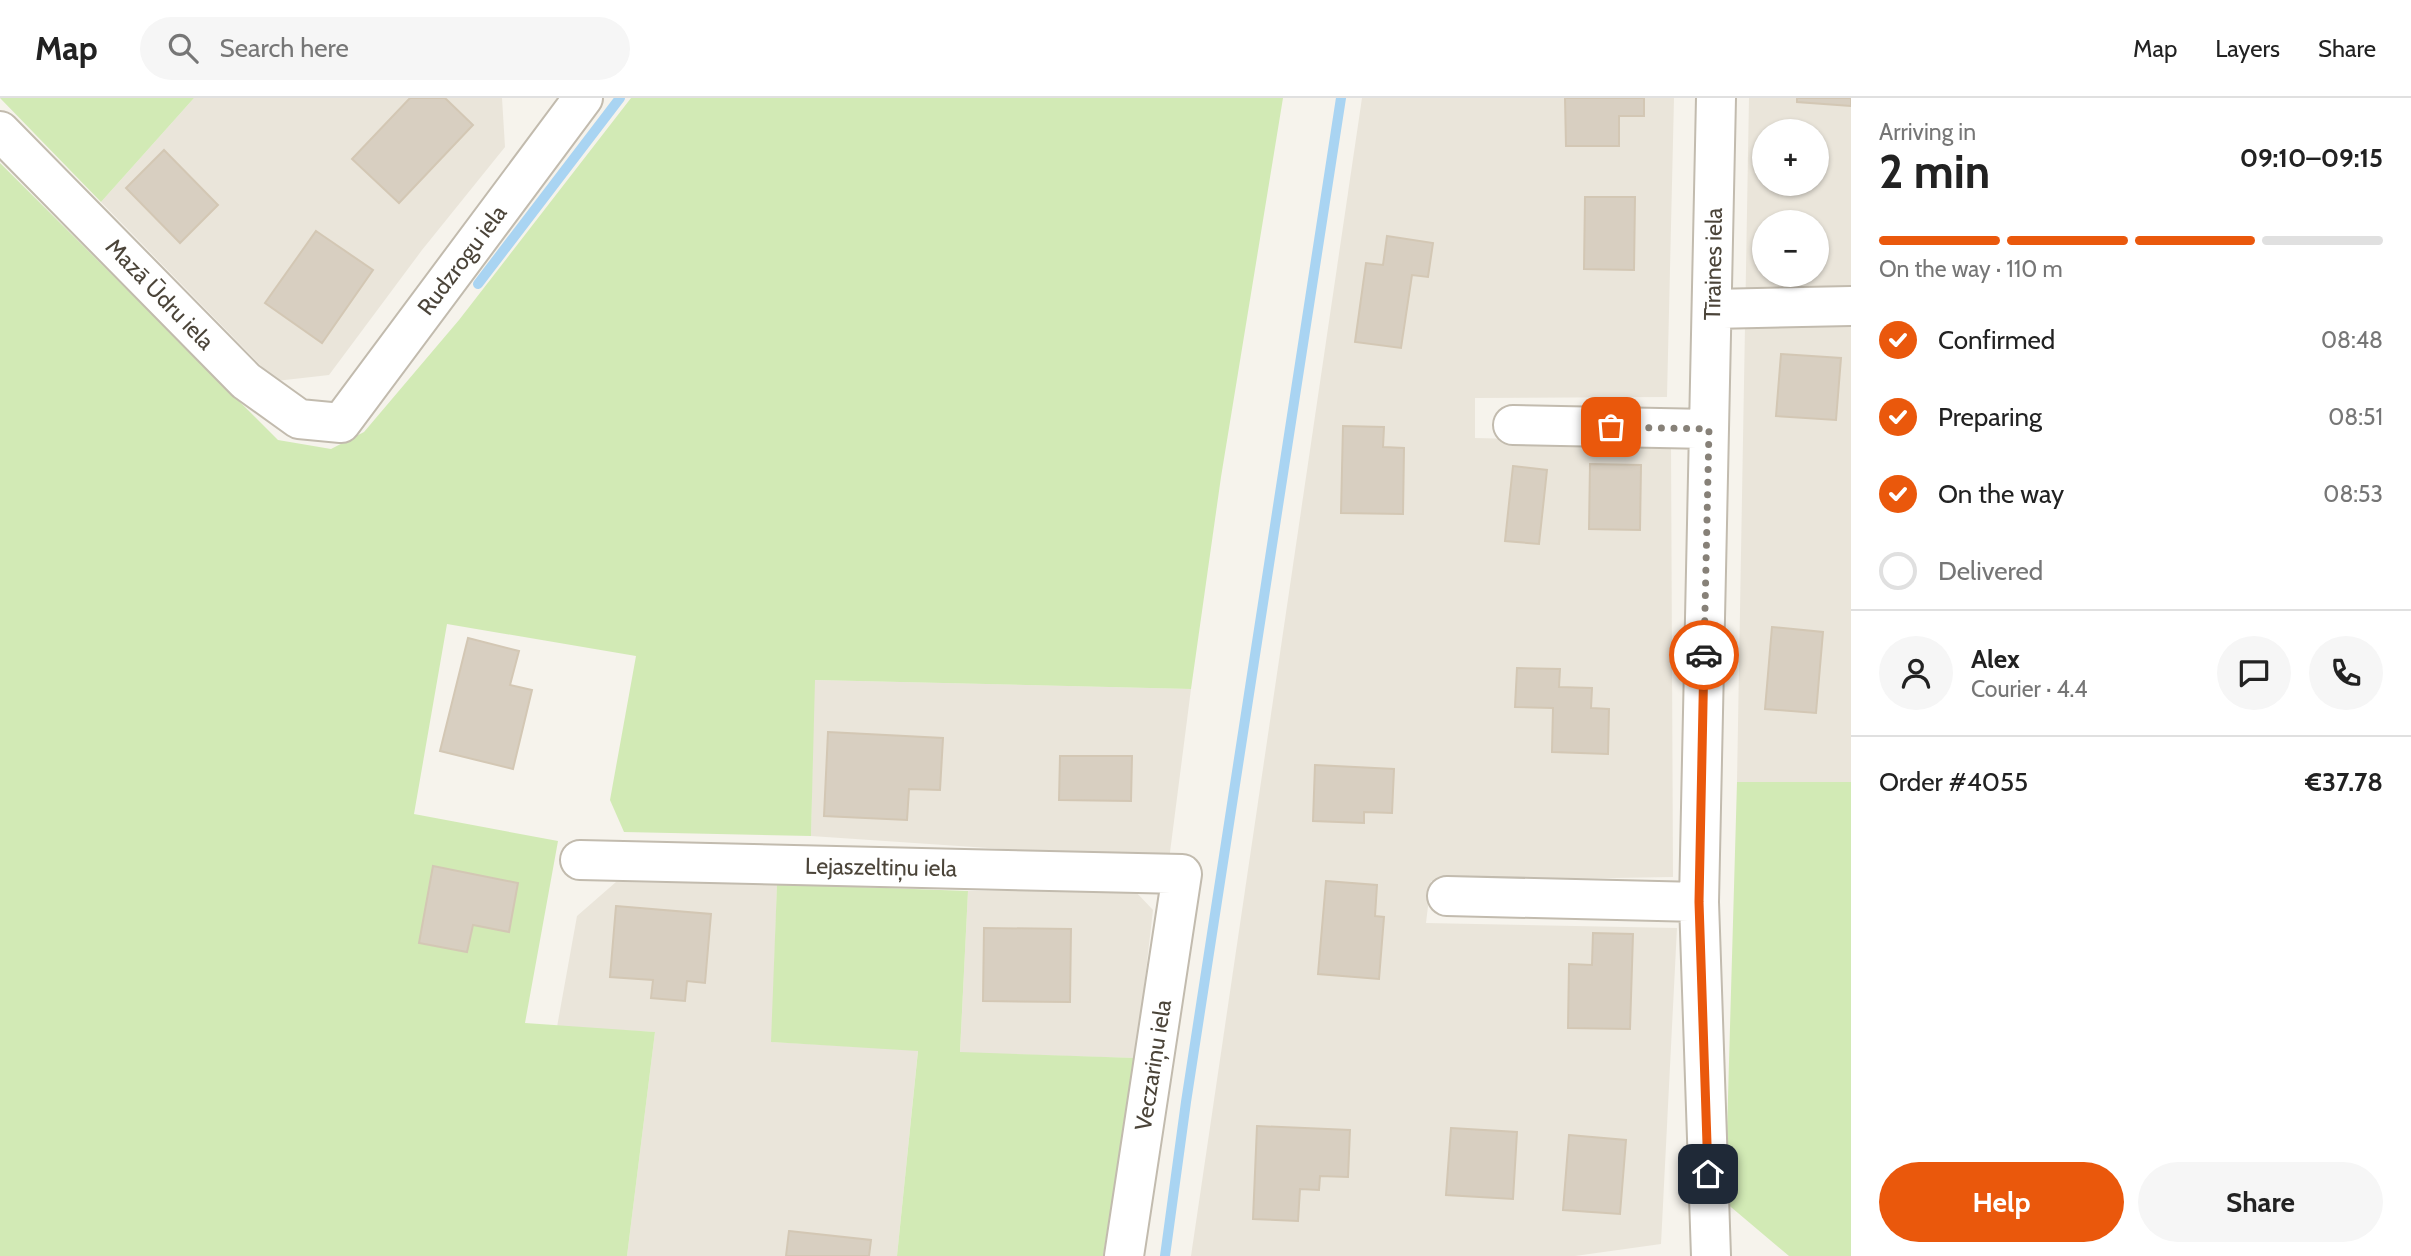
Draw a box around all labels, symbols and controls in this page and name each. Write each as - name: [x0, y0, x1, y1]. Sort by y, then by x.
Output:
- search box: [140, 17, 630, 80]
- text: Map: [35, 28, 98, 68]
- icon: search: [164, 29, 202, 67]
- text: Search here: [220, 32, 349, 64]
- text: Map: [2133, 34, 2177, 63]
- text: Layers: [2215, 34, 2280, 63]
- text: Share: [2318, 34, 2376, 63]
- text: Arriving in: [1879, 118, 1976, 146]
- map controls: [1752, 119, 1829, 287]
- button: +: [1752, 119, 1829, 196]
- text: 09:10–09:15: [2240, 142, 2383, 174]
- text: 2 min: [1879, 144, 1990, 200]
- street label: Rudzrogu iela: [411, 199, 513, 321]
- street label: Tīraines iela: [1698, 207, 1728, 321]
- button: −: [1752, 210, 1829, 287]
- street label: Mazā Ūdru iela: [100, 233, 220, 355]
- text: On the way · 110 m: [1879, 255, 2063, 283]
- icon: check: [1879, 321, 1917, 359]
- text: Confirmed: [1938, 324, 2055, 356]
- text: 08:48: [2321, 326, 2383, 354]
- pin: [1581, 397, 1641, 457]
- icon: check: [1879, 398, 1917, 436]
- text: Preparing: [1938, 401, 2042, 433]
- text: 08:51: [2328, 403, 2383, 431]
- icon: bag: [1592, 408, 1630, 446]
- icon: check: [1879, 475, 1917, 513]
- text: On the way: [1938, 478, 2064, 510]
- text: 08:53: [2323, 480, 2383, 508]
- text: Delivered: [1938, 555, 2043, 587]
- courier: [1669, 620, 1739, 690]
- icon: car: [1685, 636, 1723, 674]
- button: person: [1879, 636, 1953, 710]
- button: chat: [2217, 636, 2291, 710]
- button: phone: [2309, 636, 2383, 710]
- text: Alex: [1971, 643, 2020, 675]
- text: Courier · 4.4: [1971, 675, 2088, 703]
- text: Order #4055: [1879, 766, 2028, 798]
- text: €37.78: [2305, 766, 2383, 798]
- street label: Lejaszeltiņu iela: [805, 852, 957, 884]
- street label: Veczariņu iela: [1129, 998, 1179, 1133]
- pin: [1678, 1144, 1738, 1204]
- icon: home: [1689, 1155, 1727, 1193]
- button: Help: [1879, 1162, 2124, 1242]
- button: Share: [2138, 1162, 2383, 1242]

